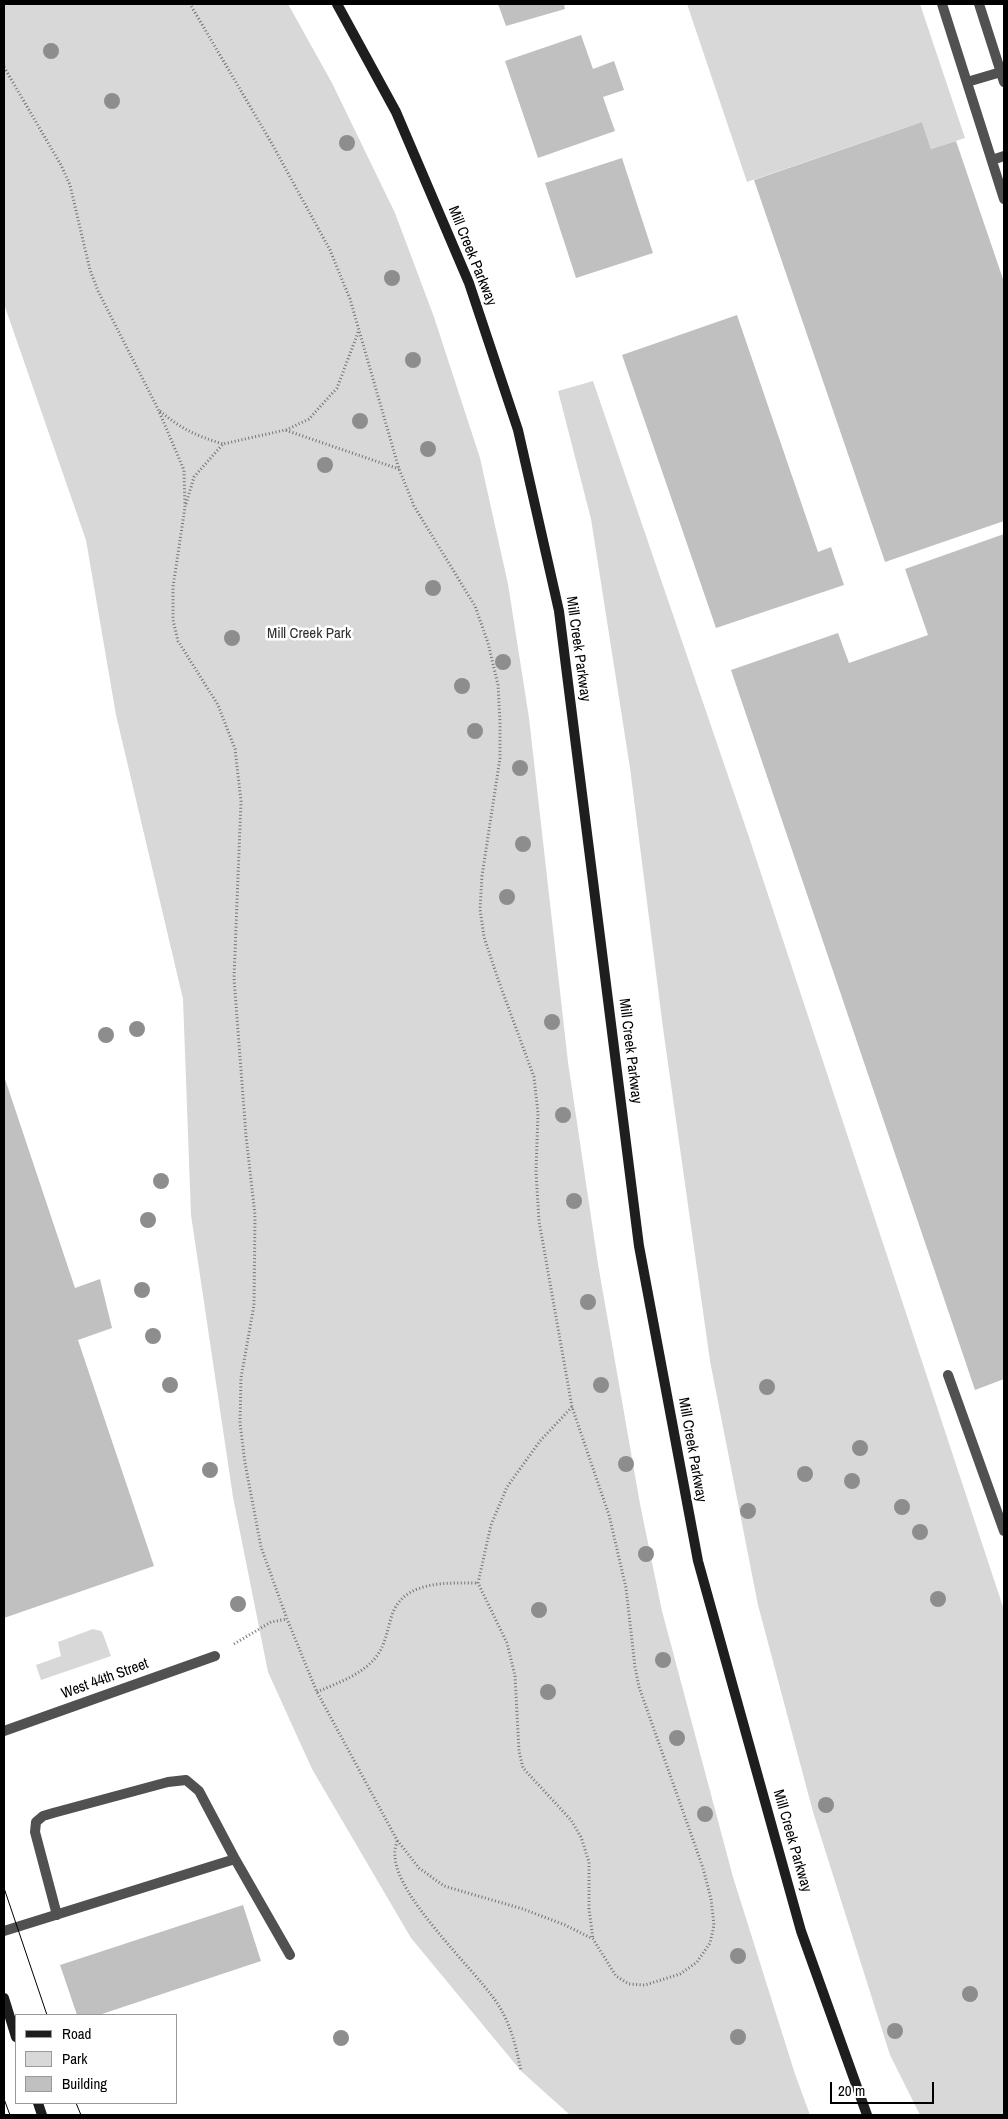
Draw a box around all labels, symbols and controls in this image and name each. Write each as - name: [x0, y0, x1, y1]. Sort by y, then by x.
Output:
- street label: Mill Creek Parkway: [444, 204, 500, 308]
- street label: Mill Creek Parkway: [562, 595, 594, 703]
- park label: Mill Creek Park: [267, 625, 351, 643]
- street label: Mill Creek Parkway: [615, 997, 645, 1105]
- street label: Mill Creek Parkway: [674, 1396, 710, 1504]
- street label: West 44th Street: [59, 1655, 151, 1703]
- street label: Mill Creek Parkway: [769, 1788, 815, 1894]
- legend: [15, 2014, 178, 2104]
- text: Road: [62, 2023, 91, 2044]
- text: Park: [62, 2048, 87, 2069]
- scale bar: [833, 2072, 937, 2104]
- text: Building: [62, 2073, 107, 2094]
- text: 20 m: [838, 2080, 865, 2101]

